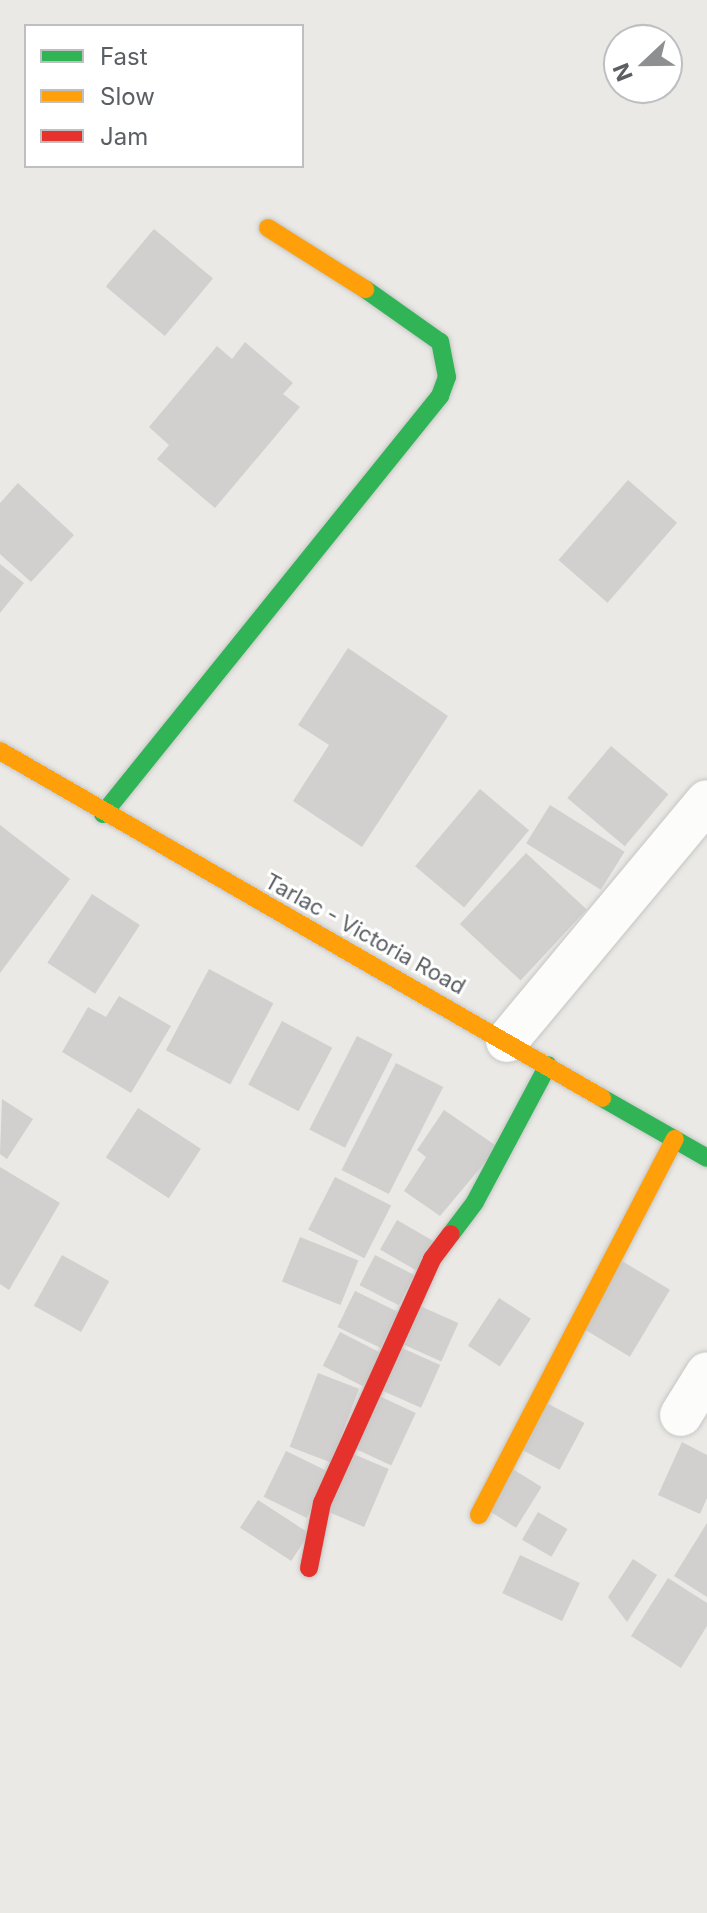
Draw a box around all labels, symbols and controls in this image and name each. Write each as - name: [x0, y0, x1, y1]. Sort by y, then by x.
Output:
- legend: [24, 24, 304, 168]
- north arrow: [603, 24, 683, 104]
- text: Fast: [100, 42, 148, 71]
- text: N: [607, 60, 638, 85]
- text: Slow: [100, 82, 155, 111]
- text: Jam: [100, 122, 148, 151]
- street label: Tarlac - Victoria Road: [260, 868, 470, 1000]

